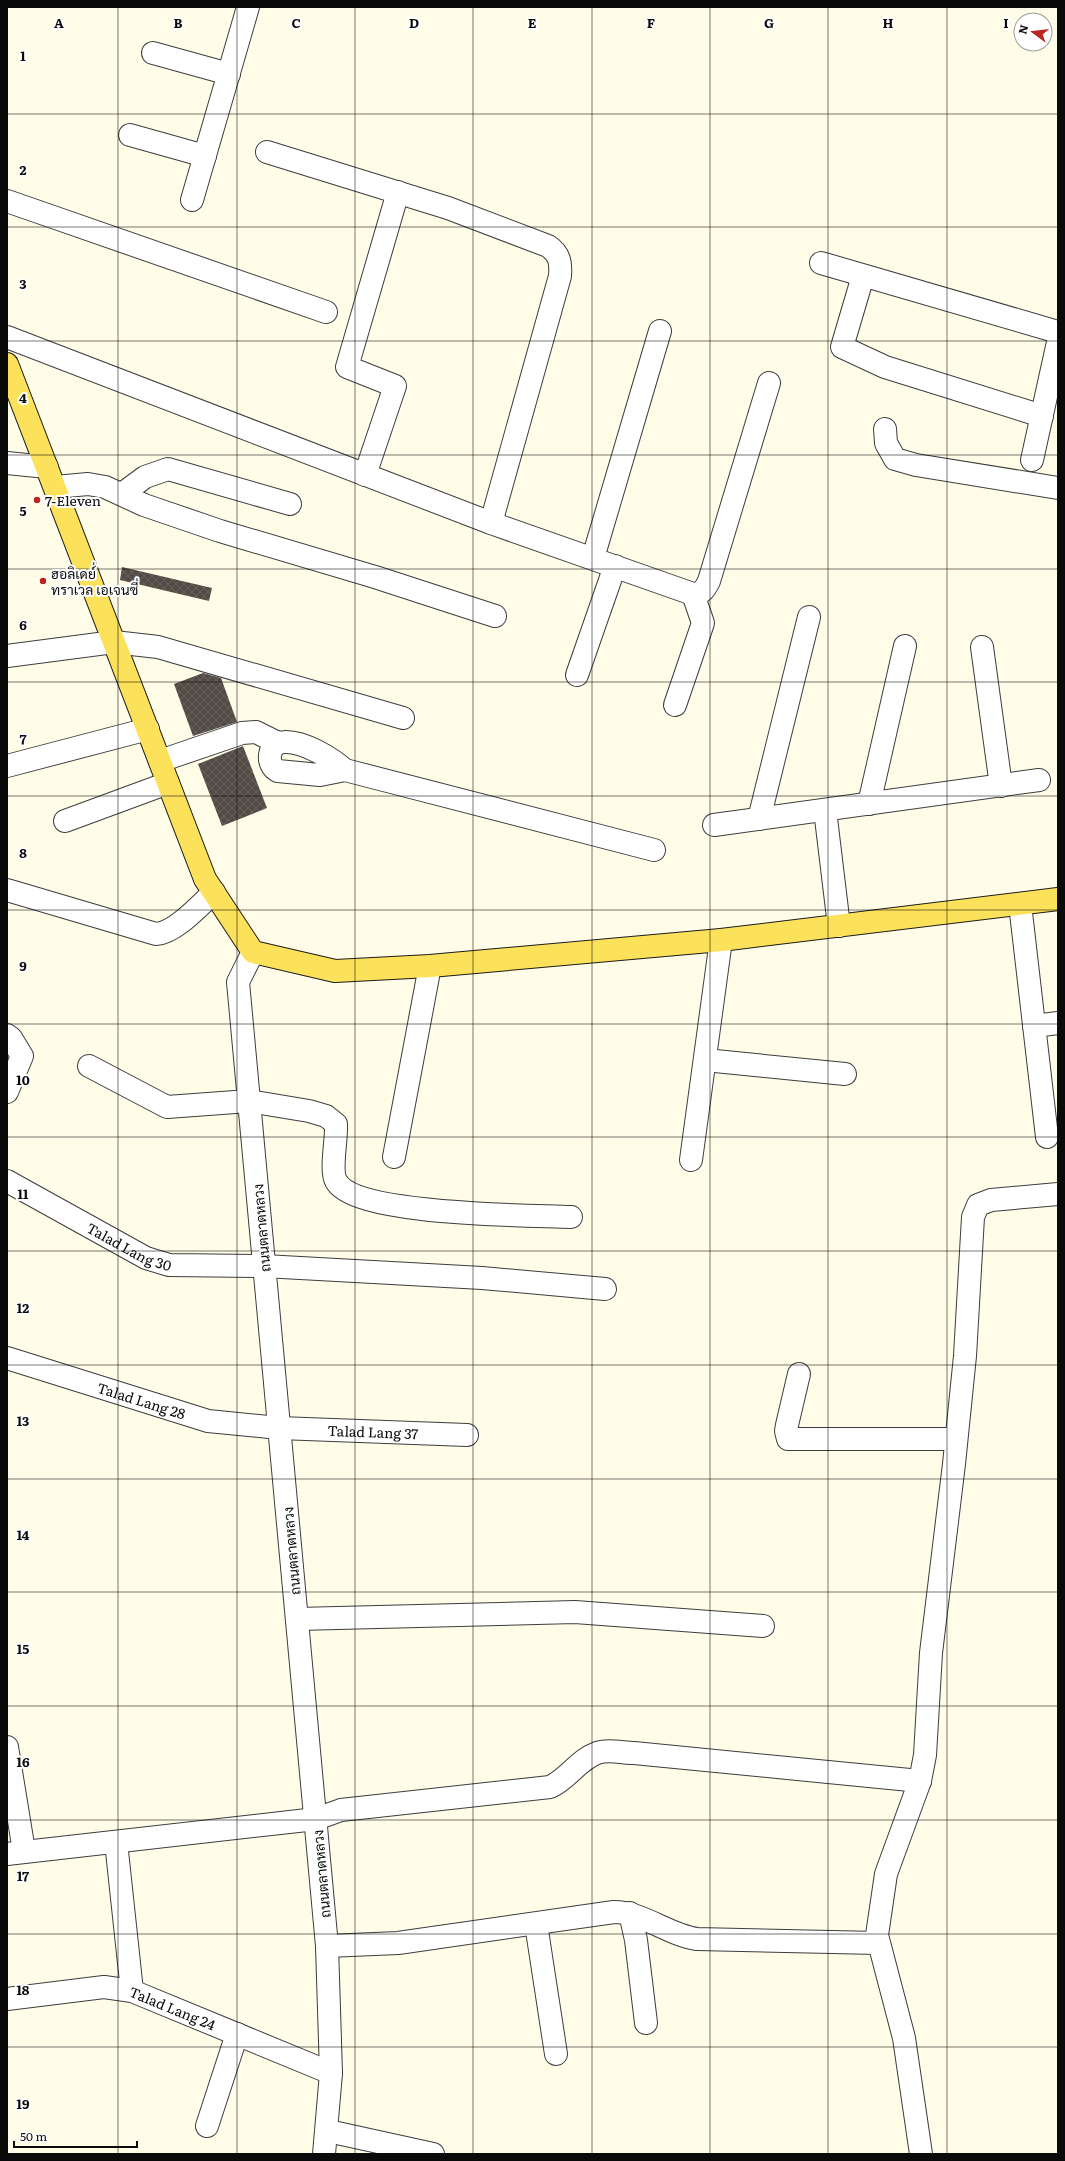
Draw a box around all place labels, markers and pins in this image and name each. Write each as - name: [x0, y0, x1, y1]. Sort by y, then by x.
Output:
- place label: 7-Eleven: [45, 490, 101, 510]
- marker: 7-Eleven: [32, 495, 42, 505]
- place label: ฮอลิเดย์่ ทราเวล เอเจนซี่: [51, 562, 138, 599]
- marker: ฮอลิเดย์่ ทราเวล เอเจนซี่: [38, 576, 48, 586]

